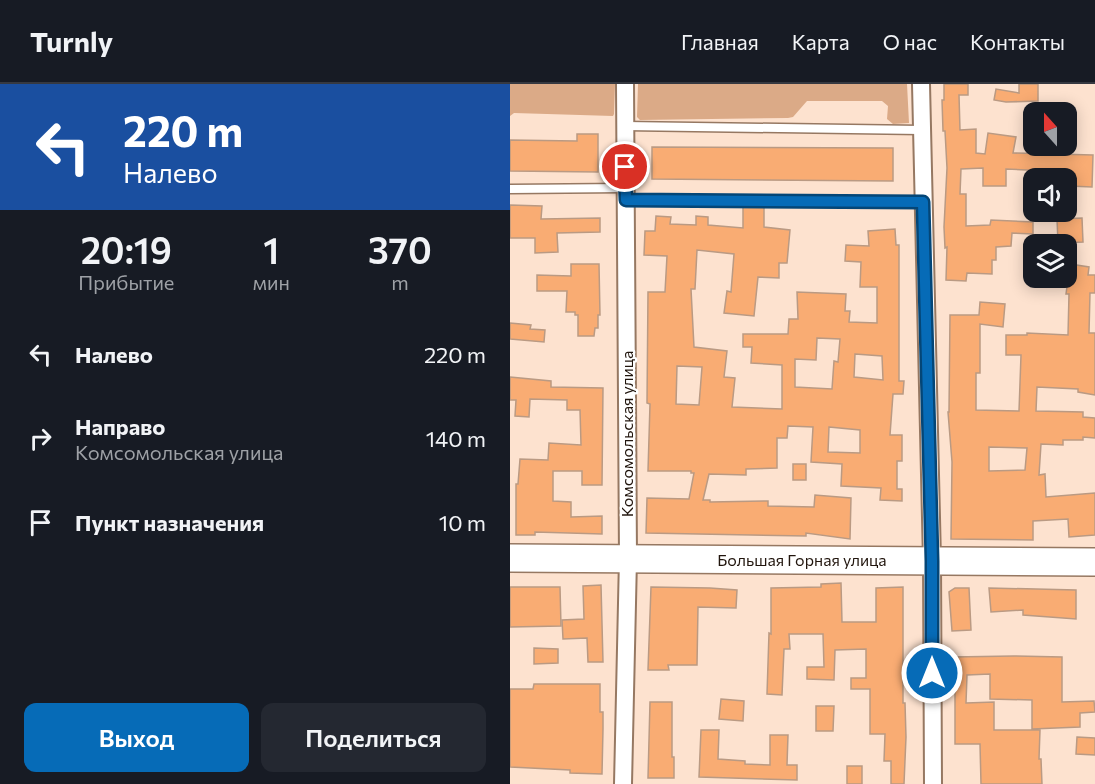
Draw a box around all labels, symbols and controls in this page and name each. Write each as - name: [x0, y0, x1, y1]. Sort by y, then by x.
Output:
- text: Turnly: [30, 24, 113, 58]
- text: Главная: [681, 29, 759, 54]
- text: Карта: [792, 29, 850, 54]
- text: О нас: [883, 29, 937, 54]
- text: Контакты: [970, 29, 1065, 54]
- north arrow: [1023, 102, 1077, 156]
- map controls: [1023, 102, 1077, 288]
- text: 220 m: [123, 104, 243, 156]
- icon: left: [24, 108, 102, 186]
- pin: [599, 141, 650, 192]
- icon: arrive: [608, 150, 641, 183]
- text: Налево: [123, 156, 218, 189]
- button: sound: [1023, 168, 1077, 222]
- text: 20:19: [81, 227, 172, 271]
- text: 1: [263, 227, 279, 271]
- text: 370: [368, 227, 432, 271]
- button: layers: [1023, 234, 1077, 288]
- text: Прибытие: [78, 270, 174, 294]
- text: мин: [253, 270, 290, 294]
- text: m: [391, 270, 409, 294]
- icon: left: [24, 338, 57, 371]
- text: Налево: [75, 341, 153, 368]
- text: 220 m: [424, 341, 486, 368]
- street label: Комсомольская улица: [617, 351, 636, 517]
- text: Направо: [75, 413, 165, 440]
- icon: right: [24, 422, 57, 455]
- text: 140 m: [426, 425, 486, 452]
- text: Комсомольская улица: [75, 440, 283, 464]
- icon: arrive: [24, 506, 57, 539]
- text: Пункт назначения: [75, 509, 264, 536]
- text: 10 m: [439, 509, 486, 536]
- street label: Большая Горная улица: [717, 550, 887, 569]
- position arrow: [900, 641, 964, 705]
- button: Выход: [24, 703, 249, 772]
- button: Поделиться: [261, 703, 486, 772]

